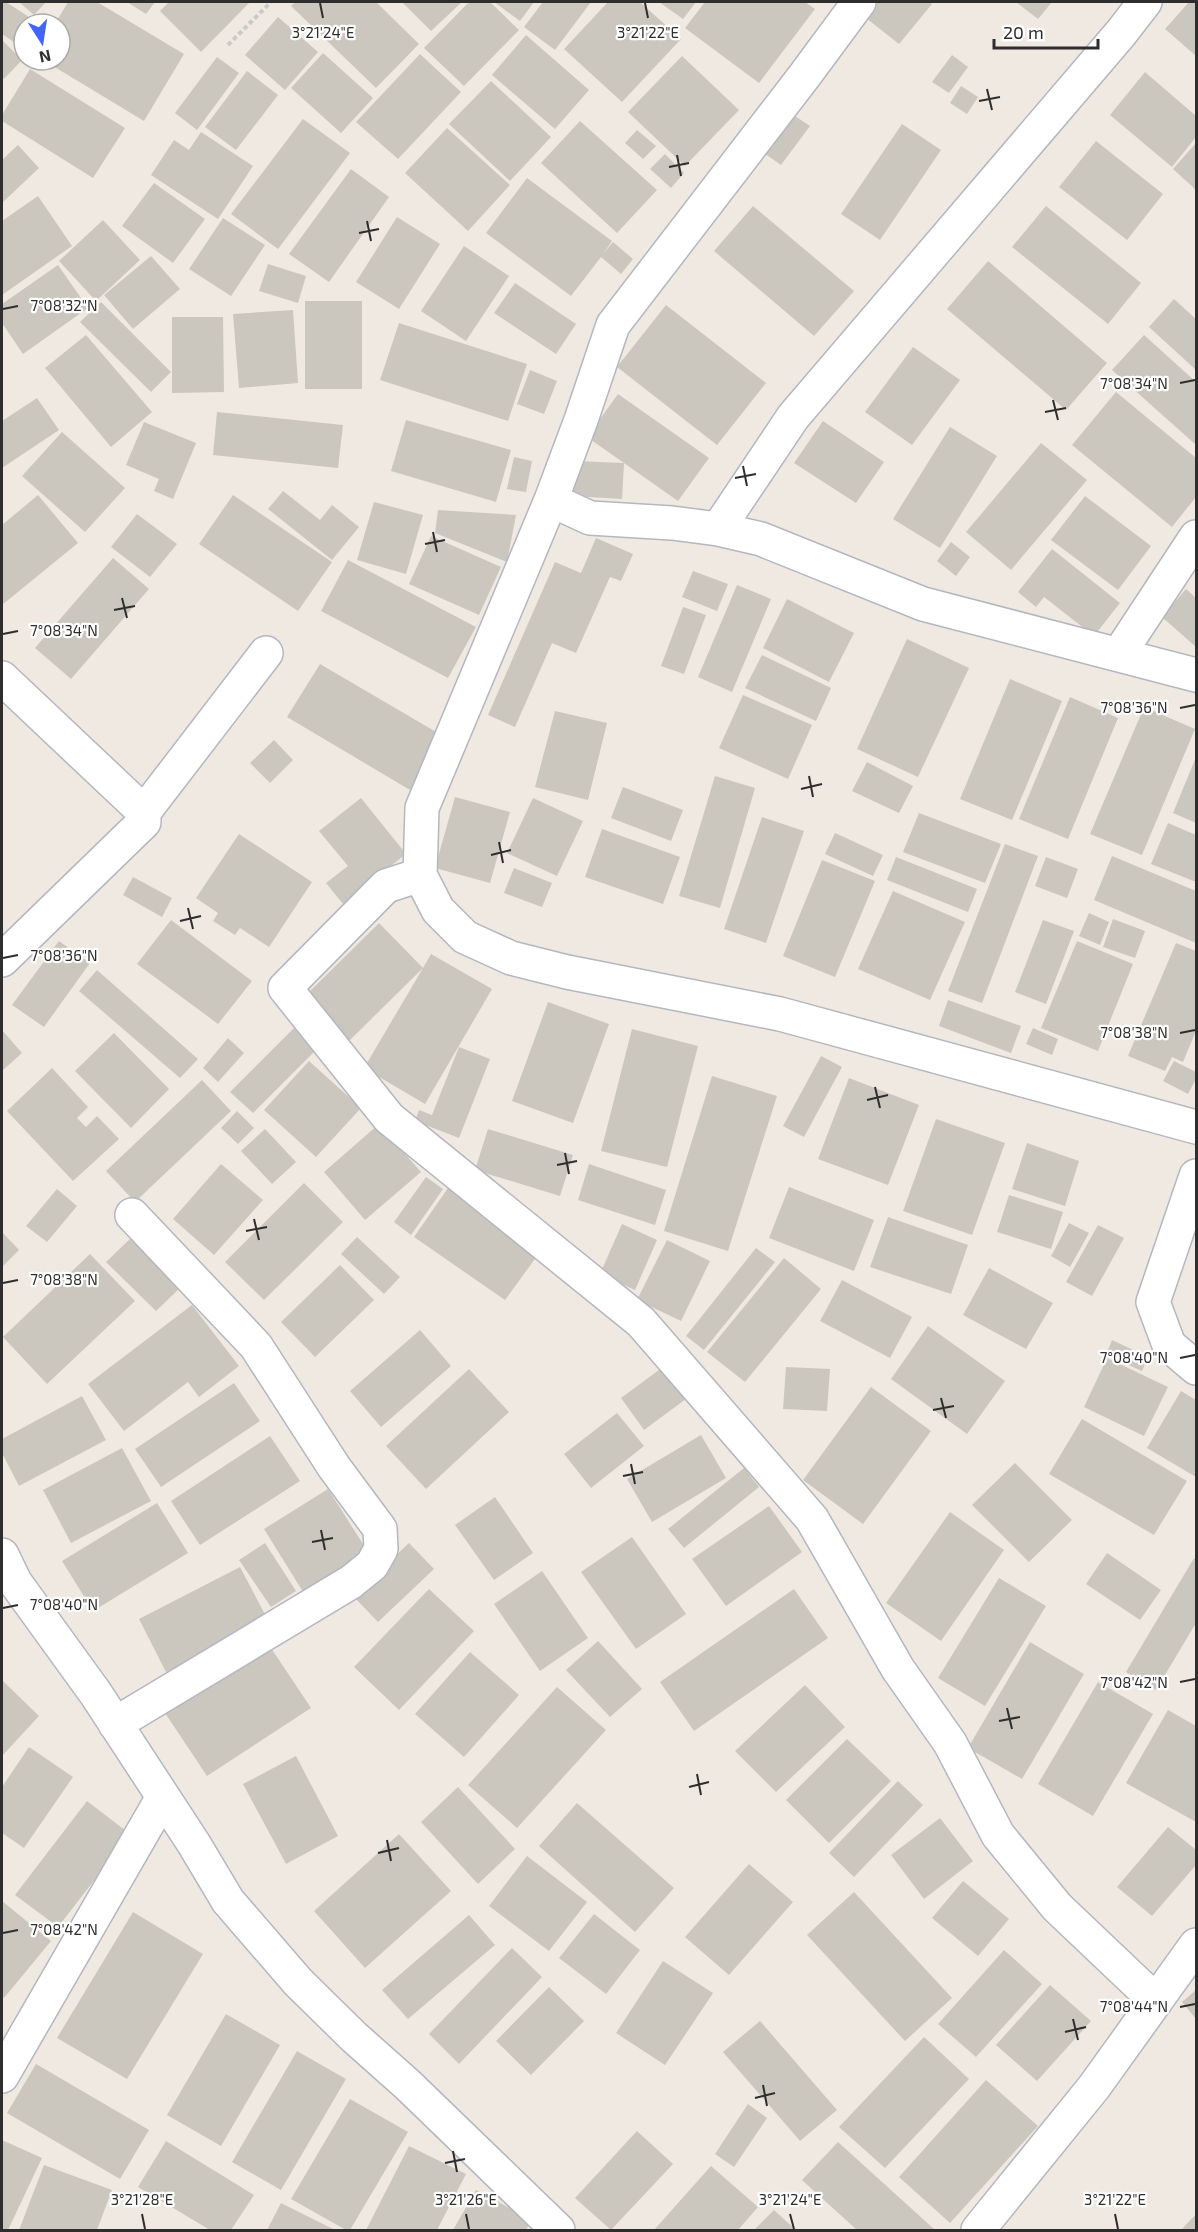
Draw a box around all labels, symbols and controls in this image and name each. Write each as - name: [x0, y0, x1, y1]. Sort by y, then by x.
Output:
- north arrow: [12, 12, 72, 72]
- scale bar: [994, 12, 1098, 50]
- text: 20 m: [1003, 21, 1044, 43]
- text: 3°21'24"E: [292, 23, 354, 41]
- text: 3°21'22"E: [617, 23, 679, 41]
- text: N: [38, 47, 53, 68]
- text: 7°08'32"N: [30, 296, 98, 314]
- text: 7°08'34"N: [1100, 374, 1168, 392]
- text: 7°08'34"N: [30, 621, 98, 639]
- text: 7°08'36"N: [1100, 698, 1168, 716]
- text: 7°08'36"N: [30, 946, 98, 964]
- text: 7°08'38"N: [1100, 1023, 1168, 1041]
- text: 7°08'38"N: [30, 1270, 98, 1288]
- text: 7°08'40"N: [1100, 1348, 1168, 1366]
- text: 7°08'40"N: [30, 1595, 98, 1613]
- text: 7°08'42"N: [1100, 1673, 1168, 1691]
- text: 7°08'42"N: [30, 1920, 98, 1938]
- text: 7°08'44"N: [1100, 1997, 1168, 2015]
- text: 3°21'28"E: [111, 2190, 173, 2208]
- text: 3°21'26"E: [435, 2190, 497, 2208]
- text: 3°21'24"E: [759, 2190, 821, 2208]
- text: 3°21'22"E: [1084, 2190, 1146, 2208]

